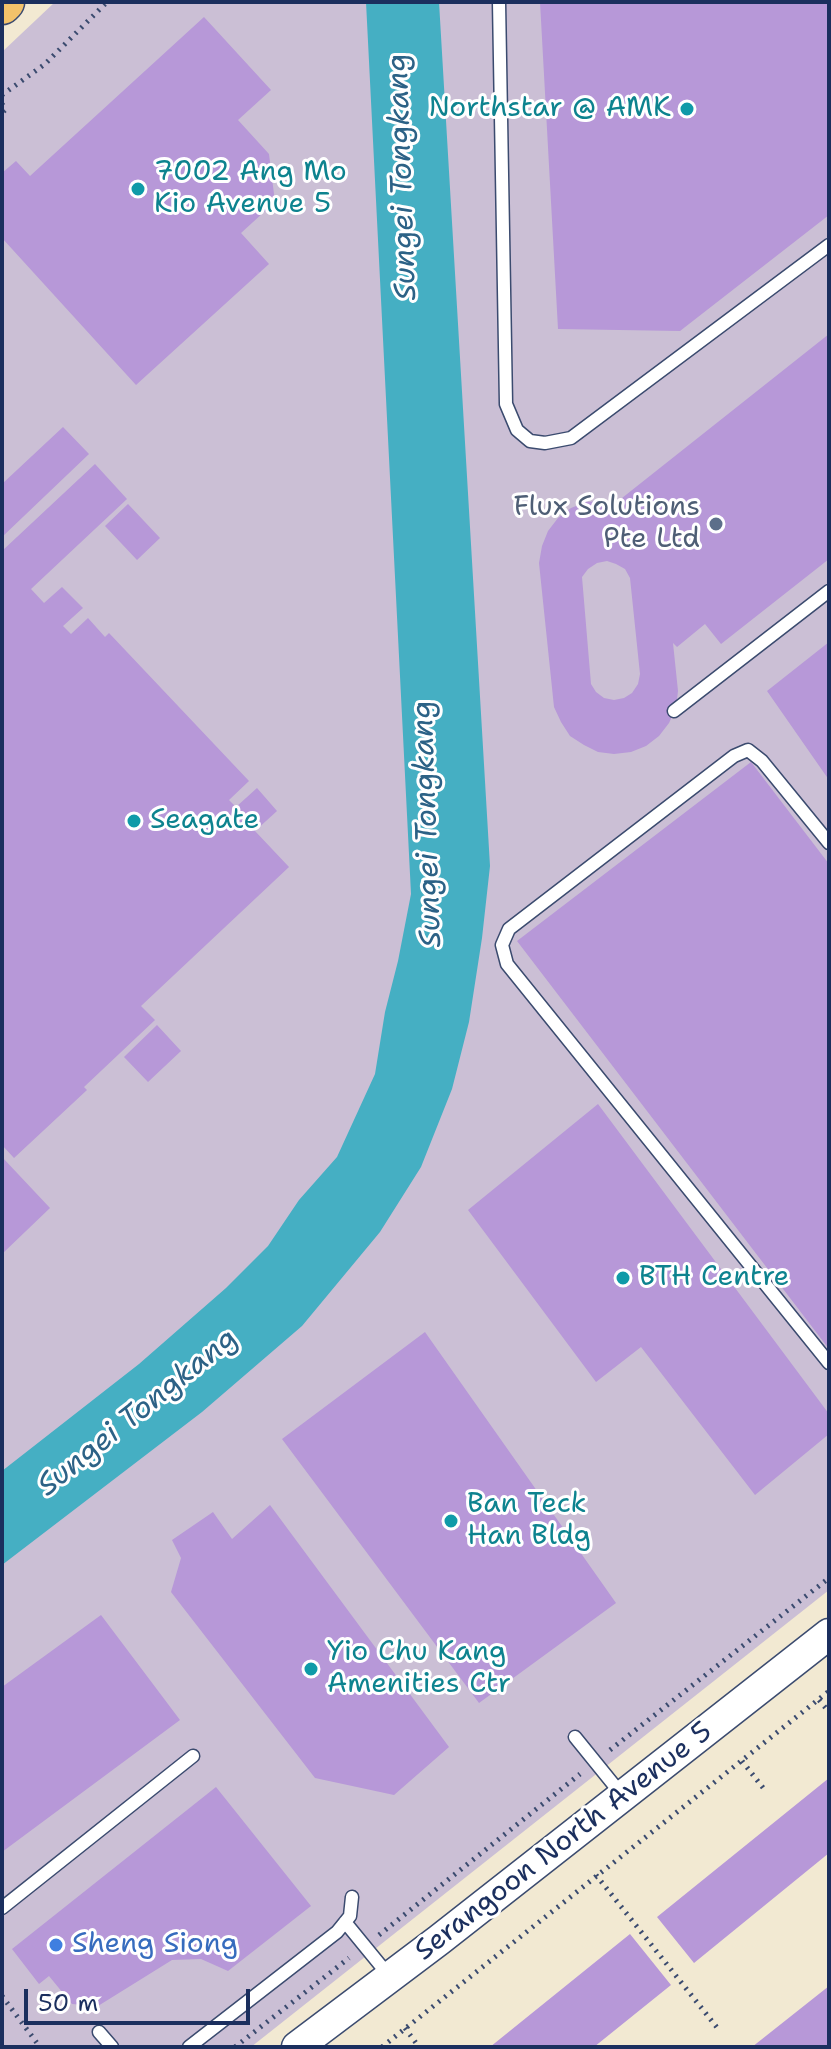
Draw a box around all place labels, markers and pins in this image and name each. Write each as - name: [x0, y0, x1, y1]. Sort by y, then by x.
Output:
- place label: Northstar @ AMK: [428, 92, 671, 126]
- marker: Northstar @ AMK: [678, 100, 696, 118]
- place label: 7002 Ang Mo Kio Avenue 5: [154, 156, 347, 222]
- marker: 7002 Ang Mo Kio Avenue 5: [129, 180, 147, 198]
- place label: Flux Solutions Pte Ltd: [514, 491, 700, 557]
- marker: Flux Solutions Pte Ltd: [707, 515, 725, 533]
- place label: Seagate: [150, 804, 259, 838]
- marker: Seagate: [125, 812, 143, 830]
- place label: BTH Centre: [639, 1261, 789, 1295]
- marker: BTH Centre: [614, 1269, 632, 1287]
- place label: Ban Teck Han Bldg: [467, 1488, 591, 1554]
- marker: Ban Teck Han Bldg: [442, 1512, 460, 1530]
- place label: Yio Chu Kang Amenities Ctr: [327, 1636, 511, 1702]
- marker: Yio Chu Kang Amenities Ctr: [302, 1660, 320, 1678]
- place label: Sheng Siong: [72, 1928, 238, 1962]
- marker: Sheng Siong: [47, 1936, 65, 1954]

